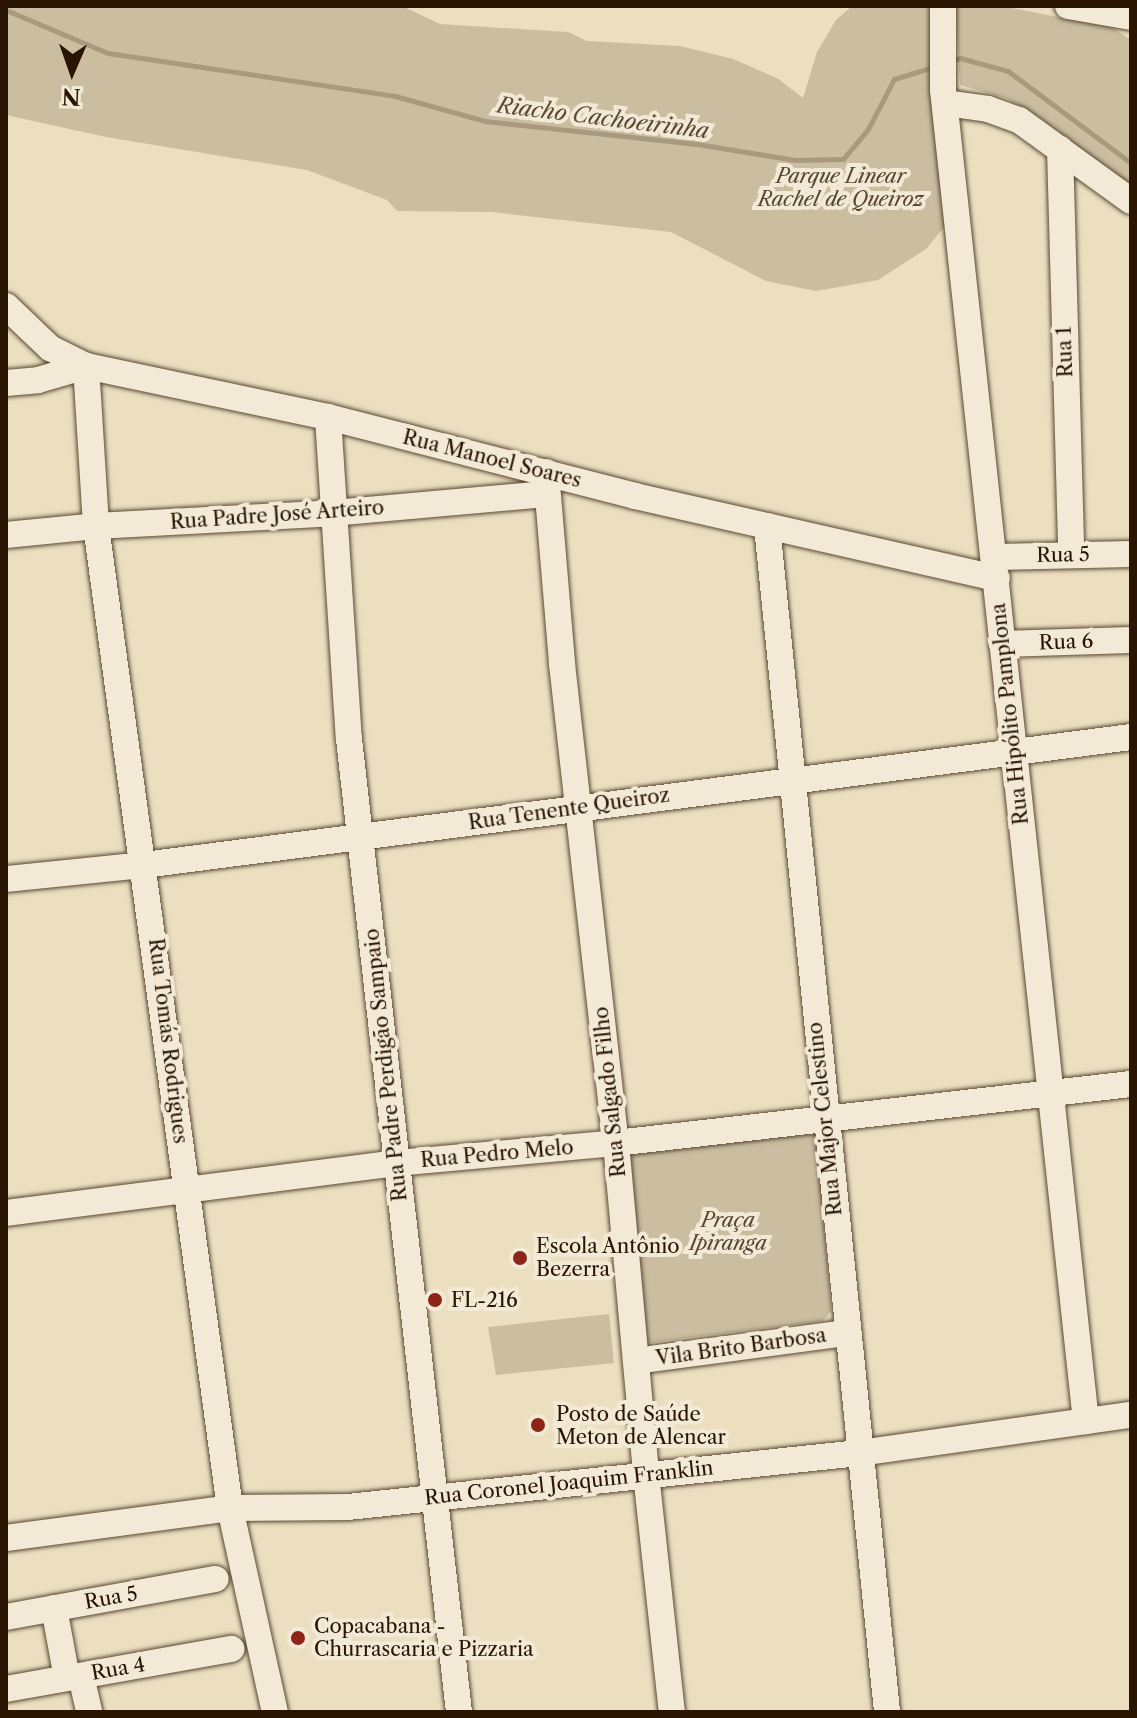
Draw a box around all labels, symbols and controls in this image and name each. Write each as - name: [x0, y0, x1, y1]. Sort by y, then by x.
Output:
- north arrow: [32, 32, 112, 112]
- text: N: [61, 83, 81, 110]
- water label: Riacho Cachoeirinha: [495, 92, 711, 144]
- park label: Parque Linear Rachel de Queiroz: [758, 165, 924, 212]
- street label: Rua 1: [1052, 326, 1078, 378]
- street label: Rua Manoel Soares: [400, 425, 584, 493]
- street label: Rua Padre José Arteiro: [169, 496, 385, 534]
- street label: Rua 5: [1036, 543, 1090, 567]
- street label: Rua Hipólito Pamplona: [986, 602, 1034, 826]
- street label: Rua 6: [1038, 629, 1094, 655]
- street label: Rua Tenente Queiroz: [466, 783, 672, 835]
- street label: Rua Padre Perdigão Sampaio: [360, 927, 412, 1203]
- street label: Rua Tomás Rodrigues: [143, 937, 193, 1145]
- street label: Rua Salgado Filho: [589, 1005, 631, 1179]
- street label: Rua Major Celestino: [803, 1021, 847, 1217]
- street label: Rua Pedro Melo: [419, 1135, 575, 1173]
- park label: Praça Ipiranga: [689, 1209, 767, 1256]
- place label: Escola Antônio Bezerra: [536, 1234, 681, 1281]
- marker: Escola Antônio Bezerra: [511, 1249, 529, 1267]
- place label: FL-216: [451, 1288, 518, 1312]
- marker: FL-216: [426, 1291, 444, 1309]
- street label: Vila Brito Barbosa: [654, 1323, 828, 1371]
- place label: Posto de Saúde Meton de Alencar: [556, 1402, 727, 1449]
- marker: Posto de Saúde Meton de Alencar: [527, 1414, 549, 1436]
- street label: Rua Coronel Joaquim Franklin: [423, 1456, 715, 1510]
- street label: Rua 5: [82, 1582, 140, 1614]
- place label: Copacabana - Churrascaria e Pizzaria: [314, 1614, 534, 1661]
- marker: Copacabana - Churrascaria e Pizzaria: [289, 1629, 307, 1647]
- street label: Rua 4: [89, 1652, 147, 1686]

